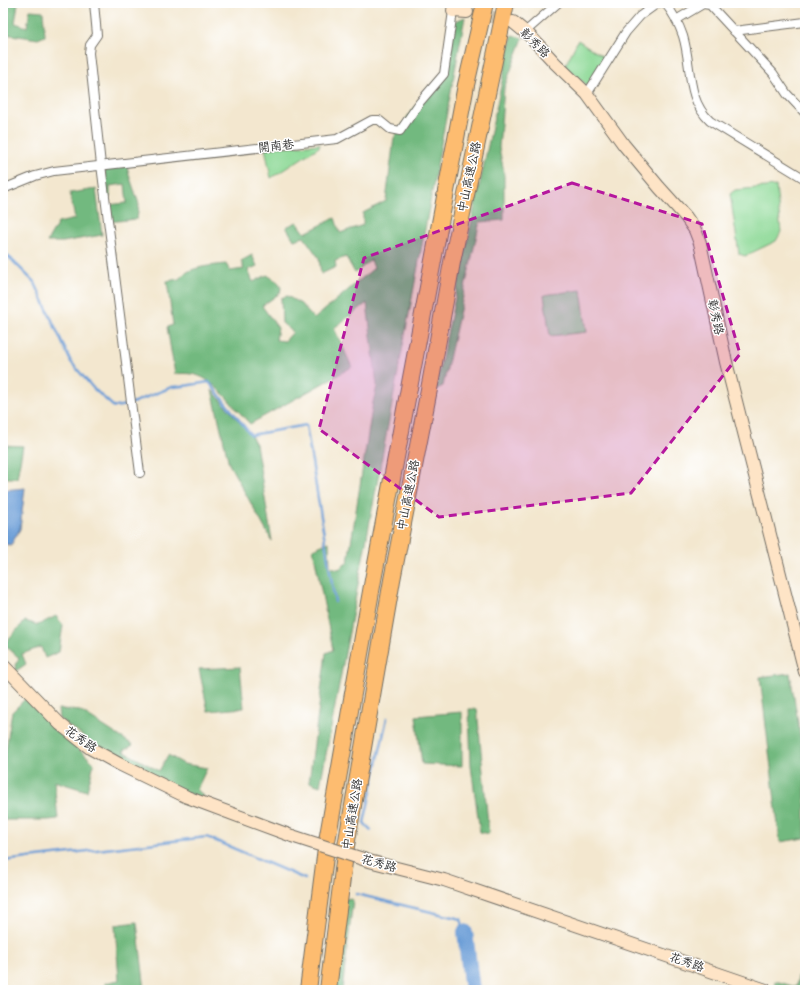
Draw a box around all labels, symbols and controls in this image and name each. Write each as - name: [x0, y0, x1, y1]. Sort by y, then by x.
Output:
- street label: 彰秀路: [517, 23, 555, 61]
- street label: 開南巷: [257, 134, 295, 156]
- street label: 中山高速公路: [452, 140, 484, 214]
- street label: 彰秀路: [704, 297, 730, 336]
- street label: 中山高速公路: [391, 458, 423, 532]
- street label: 花秀路: [62, 720, 101, 756]
- street label: 中山高速公路: [336, 777, 366, 851]
- street label: 花秀路: [359, 848, 399, 876]
- street label: 花秀路: [667, 947, 707, 975]

